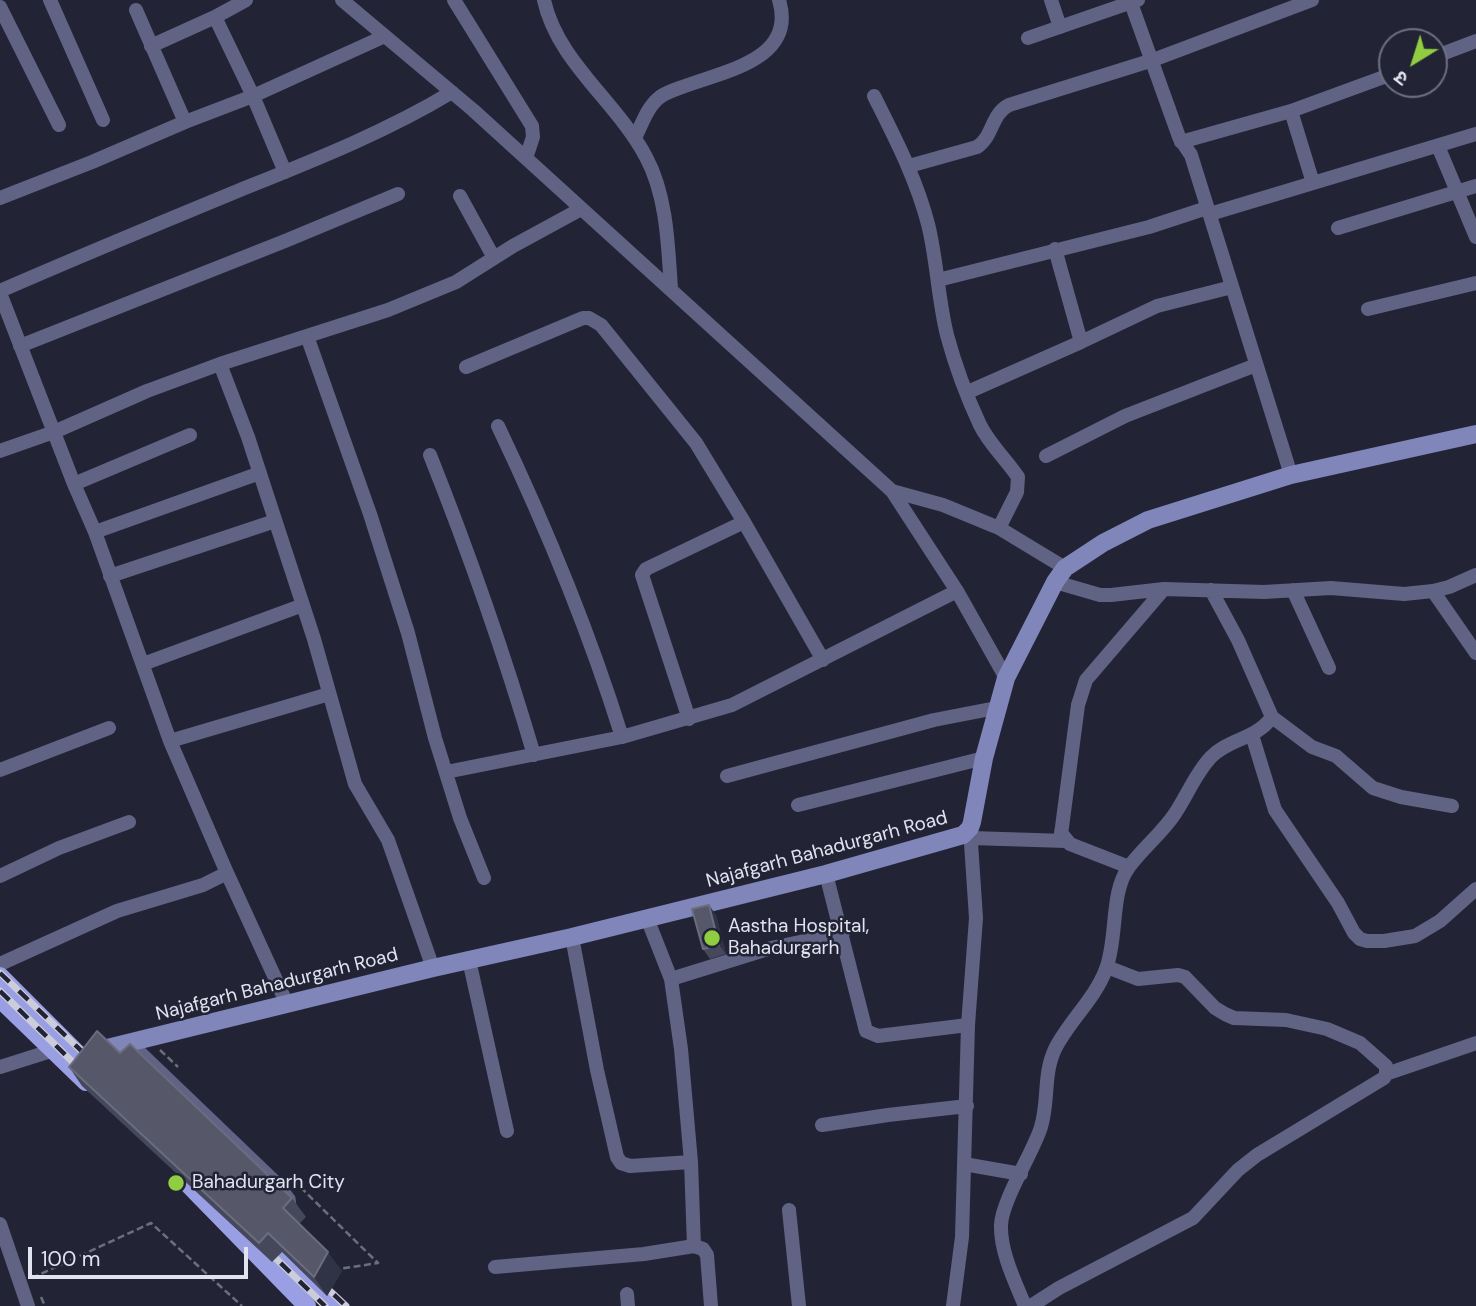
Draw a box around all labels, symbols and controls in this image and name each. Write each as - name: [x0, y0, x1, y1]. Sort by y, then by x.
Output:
- north arrow: [1378, 28, 1448, 98]
- text: उ: [1389, 65, 1413, 92]
- street label: Najafgarh Bahadurgarh Road: [704, 807, 950, 893]
- place label: Aastha Hospital, Bahadurgarh: [728, 916, 869, 960]
- marker: Aastha Hospital, Bahadurgarh: [702, 928, 722, 948]
- street label: Najafgarh Bahadurgarh Road: [153, 944, 401, 1026]
- place label: Bahadurgarh City: [192, 1172, 345, 1194]
- marker: Bahadurgarh City: [166, 1173, 186, 1193]
- scale bar: [32, 1232, 252, 1276]
- text: 100 m: [41, 1245, 101, 1273]

